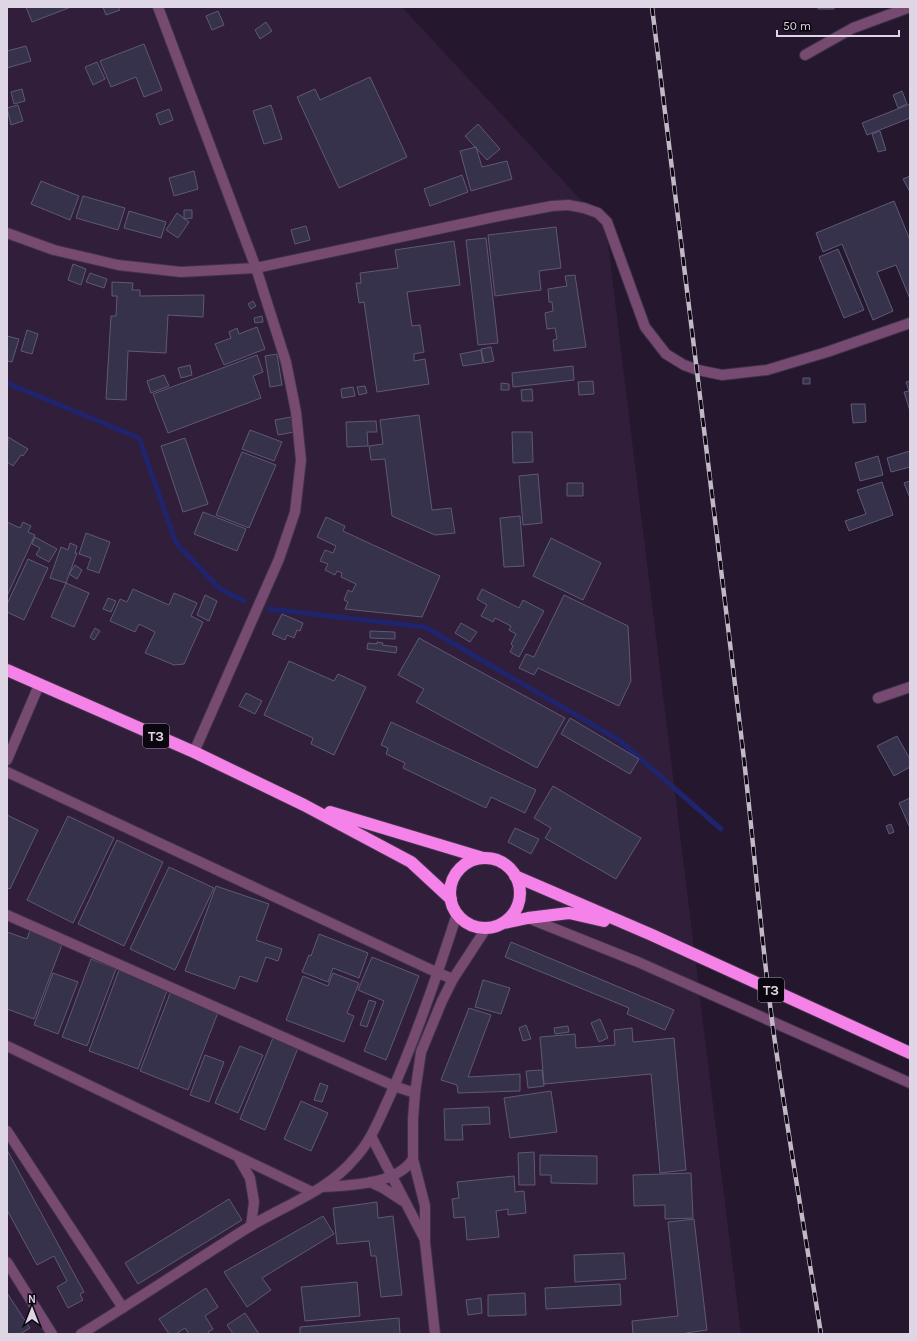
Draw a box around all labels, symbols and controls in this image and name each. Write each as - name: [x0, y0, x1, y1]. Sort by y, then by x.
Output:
- scale bar: [777, 12, 899, 38]
- text: 50 m: [783, 19, 811, 33]
- road number: T3: [143, 724, 169, 748]
- road number: T3: [758, 978, 784, 1002]
- north arrow: [12, 1289, 52, 1329]
- text: N: [28, 1293, 36, 1306]

